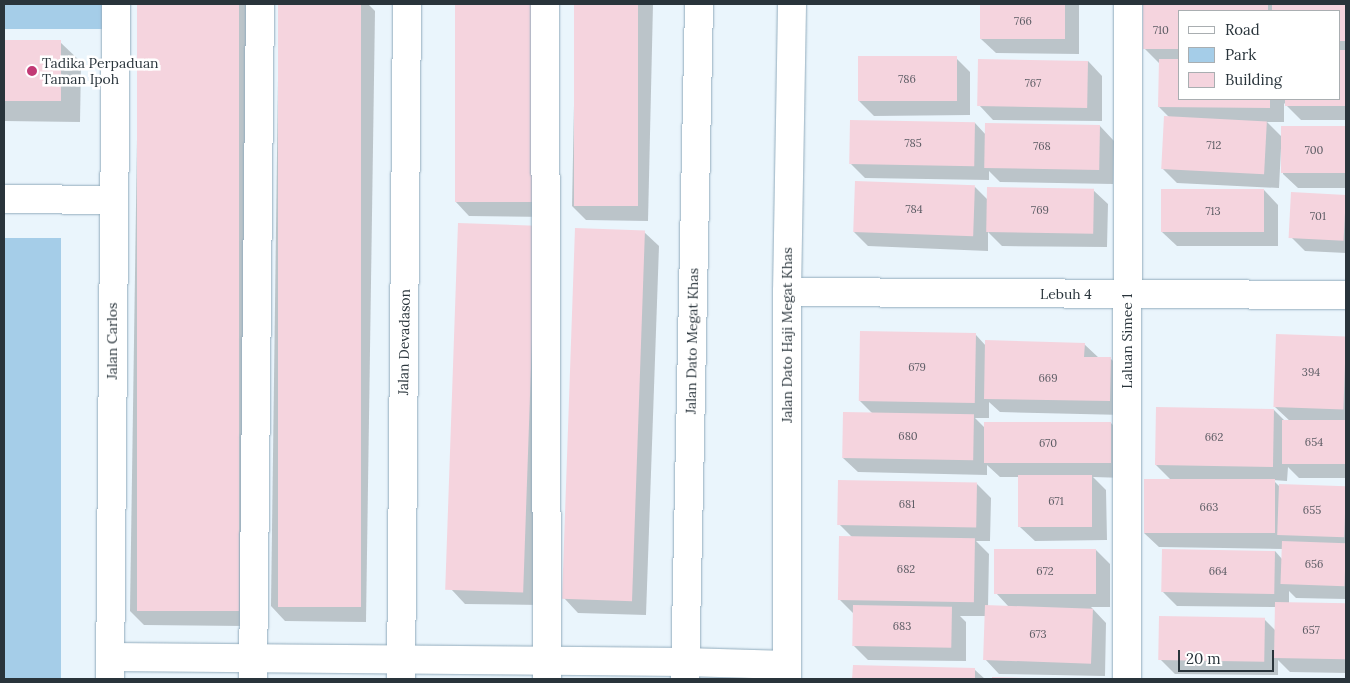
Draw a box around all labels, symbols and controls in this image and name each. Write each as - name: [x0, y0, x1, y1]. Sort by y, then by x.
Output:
- legend: [1178, 10, 1340, 100]
- house number: 766: [1014, 14, 1032, 28]
- text: Road: [1225, 20, 1260, 39]
- house number: 710: [1153, 23, 1169, 37]
- text: Park: [1225, 45, 1256, 64]
- place label: Tadika Perpaduan Taman Ipoh: [42, 55, 159, 88]
- marker: Tadika Perpaduan Taman Ipoh: [26, 65, 38, 77]
- text: Building: [1225, 70, 1282, 89]
- house number: 786: [898, 72, 916, 86]
- house number: 767: [1025, 76, 1041, 90]
- house number: 785: [904, 136, 922, 150]
- house number: 712: [1207, 138, 1221, 152]
- house number: 768: [1033, 139, 1051, 153]
- house number: 700: [1305, 143, 1323, 157]
- house number: 784: [905, 202, 923, 216]
- house number: 769: [1031, 203, 1049, 217]
- house number: 713: [1205, 204, 1221, 218]
- house number: 701: [1310, 209, 1326, 223]
- street label: Jalan Dato Haji Megat Khas: [779, 247, 795, 423]
- street label: Jalan Dato Megat Khas: [682, 268, 702, 414]
- street label: Lebuh 4: [1040, 286, 1092, 302]
- street label: Jalan Devadason: [395, 289, 413, 395]
- street label: Laluan Simee 1: [1119, 293, 1135, 389]
- street label: Jalan Carlos: [104, 303, 120, 379]
- house number: 679: [908, 360, 926, 374]
- house number: 394: [1302, 365, 1320, 379]
- house number: 669: [1038, 371, 1058, 385]
- house number: 680: [898, 429, 918, 443]
- house number: 662: [1205, 430, 1223, 444]
- house number: 654: [1305, 435, 1323, 449]
- house number: 670: [1039, 436, 1057, 450]
- house number: 671: [1048, 494, 1064, 508]
- house number: 681: [899, 497, 915, 511]
- house number: 663: [1200, 500, 1218, 514]
- house number: 655: [1303, 503, 1321, 517]
- house number: 656: [1305, 557, 1323, 571]
- house number: 682: [897, 562, 915, 576]
- house number: 672: [1036, 564, 1054, 578]
- house number: 664: [1209, 564, 1227, 578]
- house number: 683: [893, 619, 911, 633]
- house number: 657: [1302, 623, 1320, 637]
- house number: 673: [1029, 627, 1047, 641]
- scale bar: [1180, 640, 1276, 672]
- text: 20 m: [1186, 649, 1221, 668]

